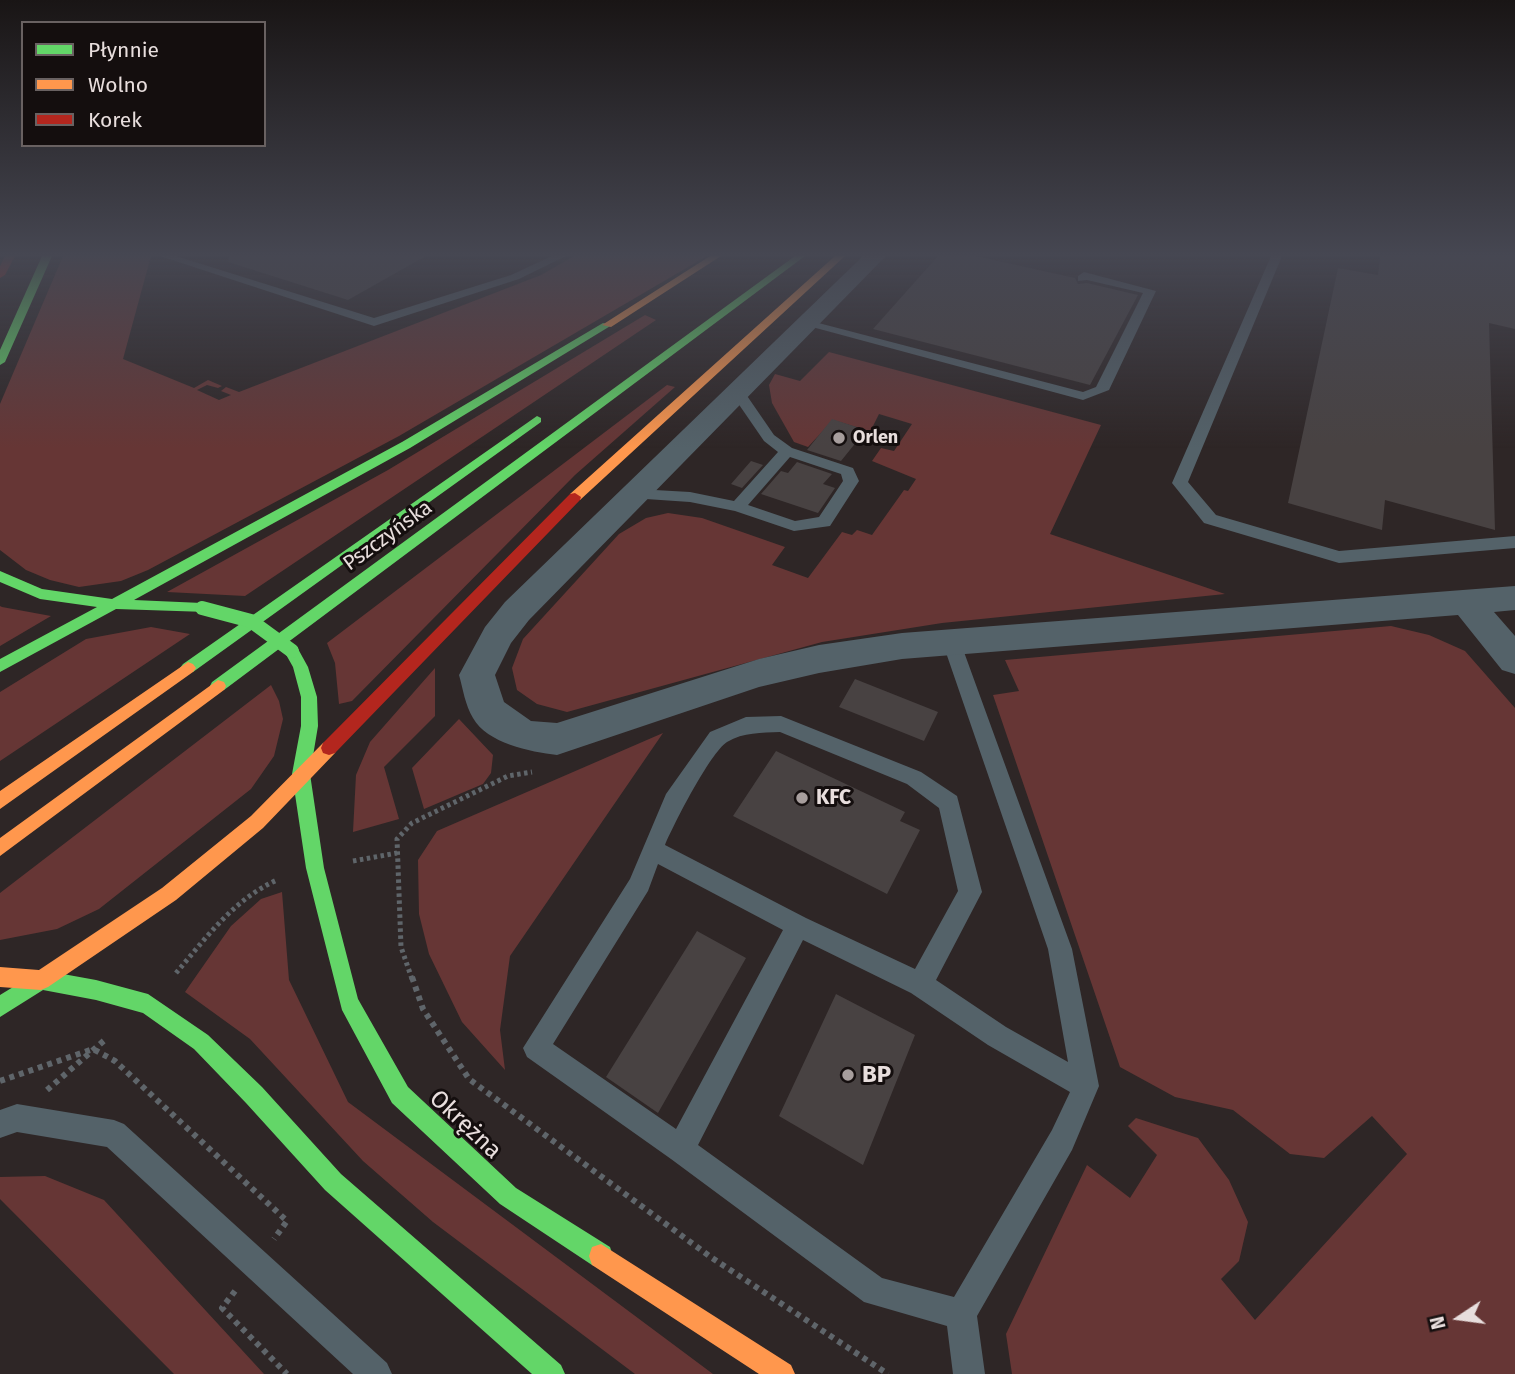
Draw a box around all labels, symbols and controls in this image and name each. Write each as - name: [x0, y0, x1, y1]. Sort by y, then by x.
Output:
- legend: [21, 21, 266, 147]
- text: Płynnie: [88, 37, 159, 63]
- text: Wolno: [88, 72, 148, 98]
- text: Korek: [88, 107, 142, 133]
- place label: Orlen: [853, 427, 898, 449]
- marker: Orlen: [831, 430, 847, 446]
- street label: Pszczyńska: [339, 495, 437, 577]
- place label: KFC: [816, 785, 851, 811]
- marker: KFC: [794, 790, 810, 806]
- place label: BP: [862, 1061, 891, 1089]
- marker: BP: [840, 1067, 856, 1083]
- street label: Okrężna: [423, 1084, 507, 1166]
- north arrow: [1424, 1283, 1494, 1353]
- text: N: [1425, 1314, 1451, 1332]

